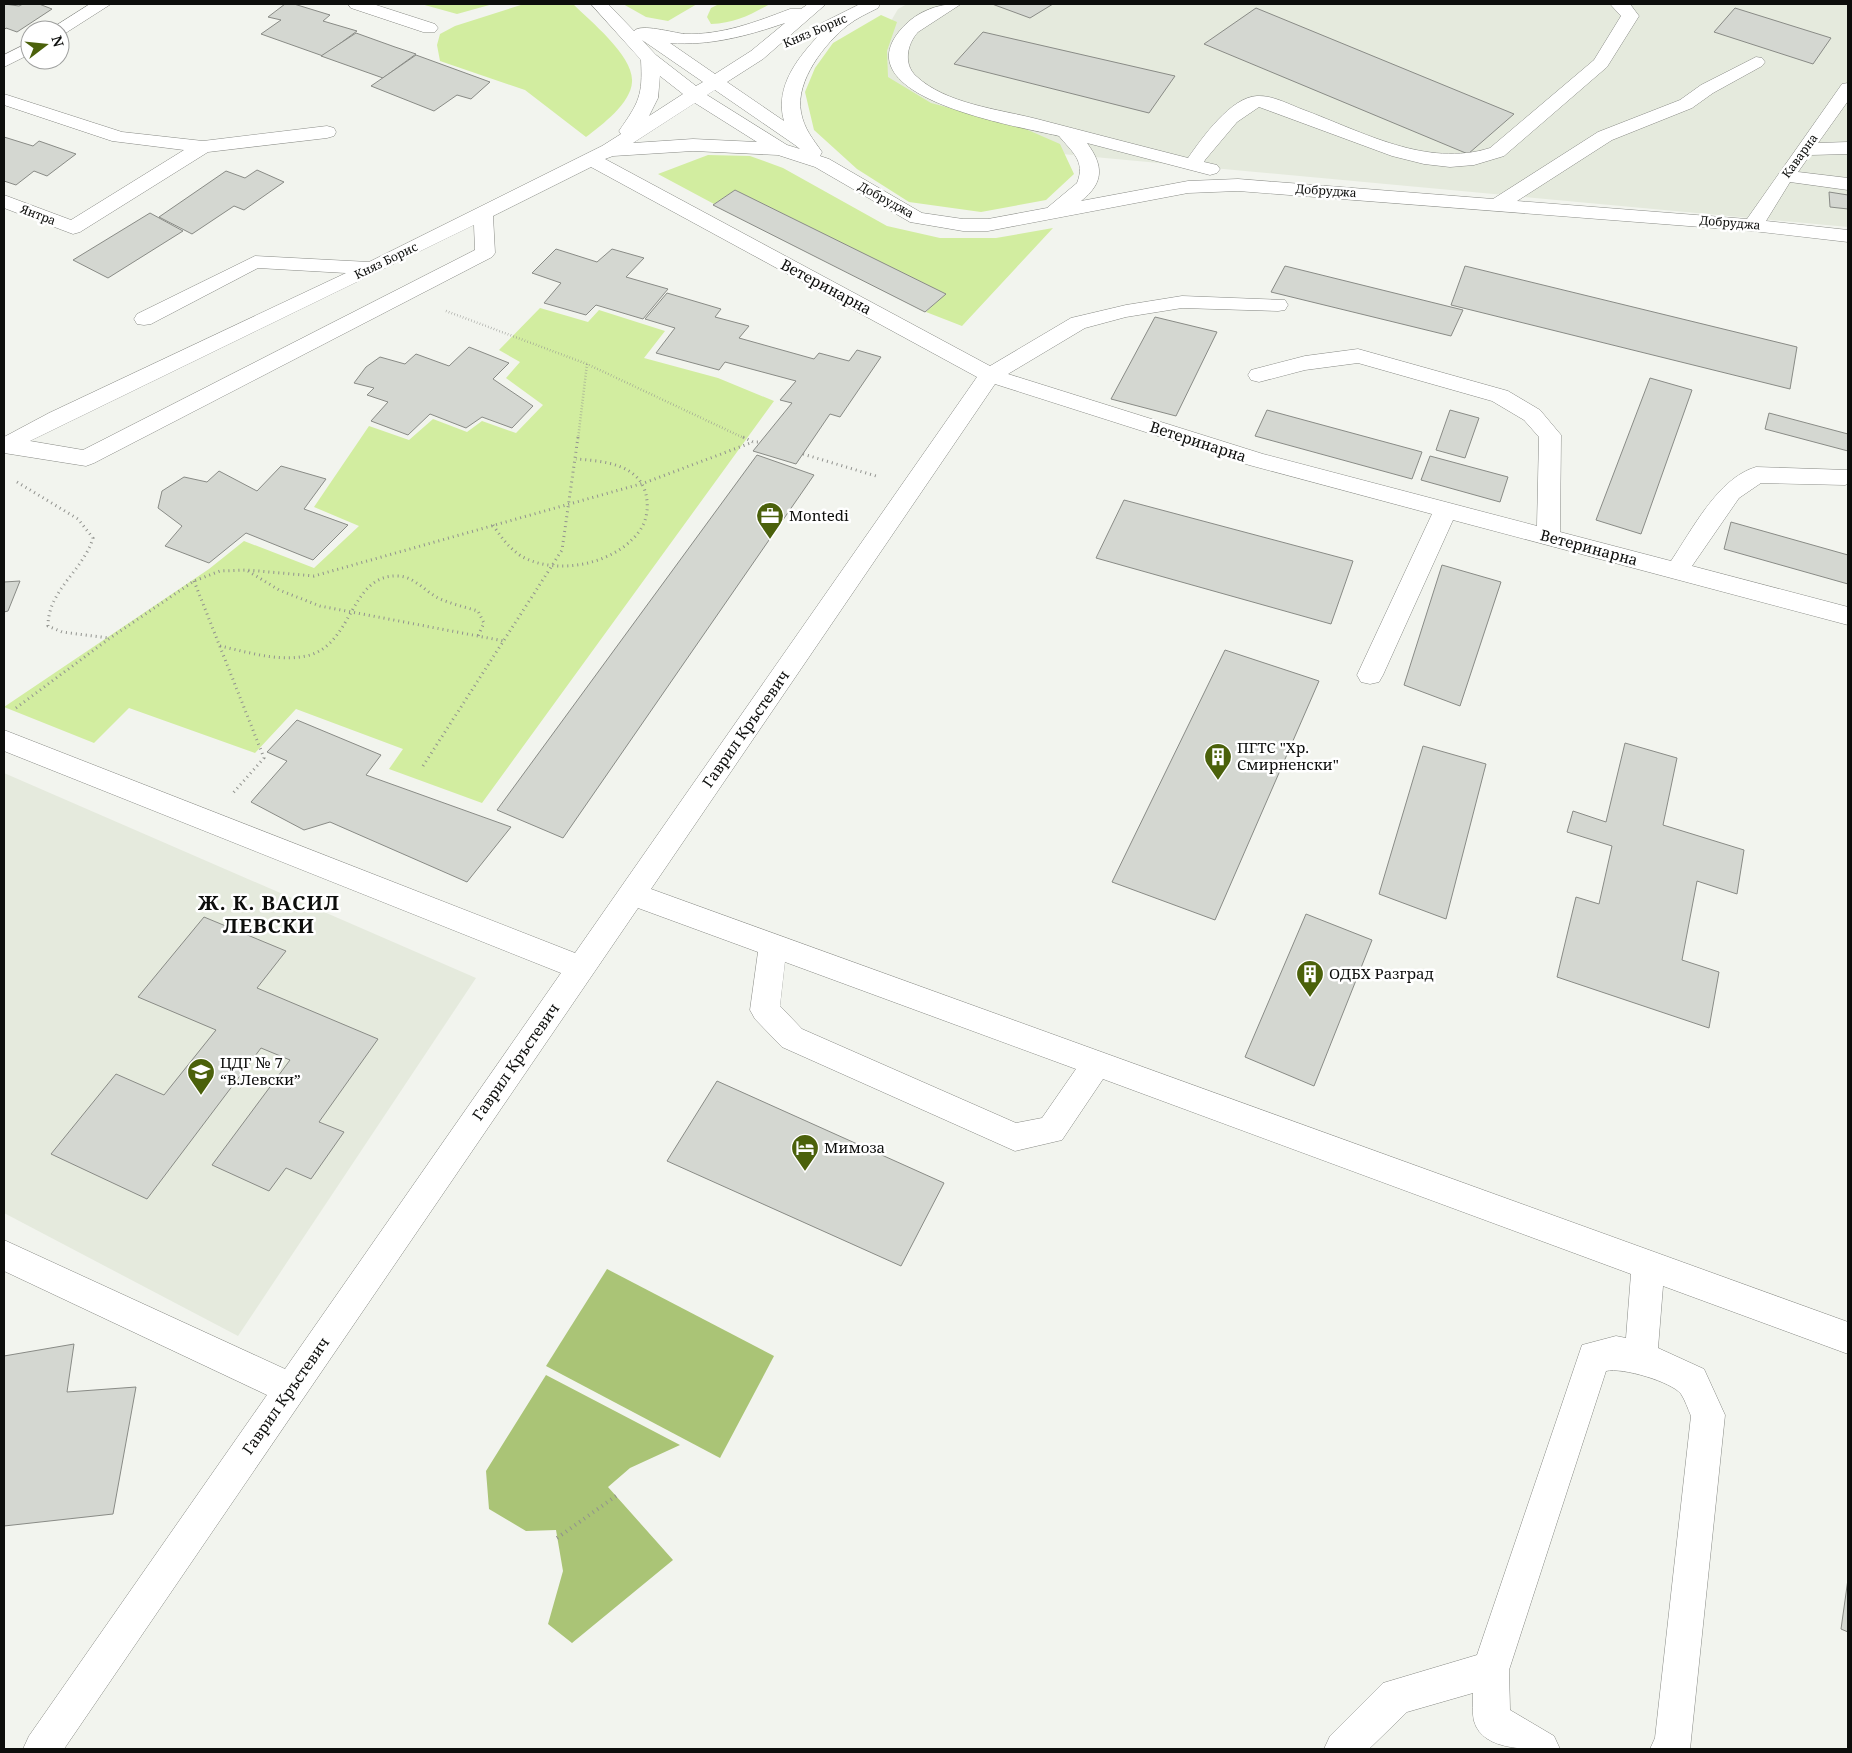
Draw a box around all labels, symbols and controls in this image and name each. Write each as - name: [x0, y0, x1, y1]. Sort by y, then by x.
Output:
- street label: Княз Борис: [780, 9, 850, 52]
- north arrow: [20, 20, 70, 70]
- text: N: [47, 33, 69, 49]
- street label: Каварна: [1778, 130, 1822, 181]
- street label: Добруджа: [855, 177, 917, 222]
- street label: Добруджа: [1295, 180, 1357, 201]
- street label: Янтра: [17, 200, 59, 229]
- street label: Добруджа: [1699, 211, 1761, 234]
- street label: Княз Борис: [351, 238, 420, 283]
- street label: Ветеринарна: [778, 254, 875, 318]
- street label: Ветеринарна: [1148, 416, 1249, 466]
- office icon: Montedi: [755, 501, 785, 540]
- place label: Montedi: [789, 505, 849, 525]
- street label: Ветеринарна: [1538, 524, 1640, 570]
- street label: Гаврил Кръстевич: [697, 666, 793, 791]
- place label: ПГТС "Хр. Смирненски": [1237, 737, 1339, 774]
- building icon: ПГТС "Хр. Смирненски": [1203, 742, 1233, 781]
- district label: Ж. К. ВАСИЛ ЛЕВСКИ: [198, 889, 340, 939]
- building icon: ОДБХ Разград: [1295, 959, 1325, 998]
- place label: ОДБХ Разград: [1329, 963, 1434, 983]
- street label: Гаврил Кръстевич: [467, 999, 563, 1124]
- place label: ЦДГ № 7 “В.Левски”: [220, 1052, 301, 1089]
- school or university icon: ЦДГ № 7 “В.Левски”: [186, 1057, 216, 1096]
- hotel icon: Мимоза: [790, 1133, 820, 1172]
- place label: Мимоза: [824, 1137, 885, 1157]
- street label: Гаврил Кръстевич: [237, 1333, 333, 1458]

